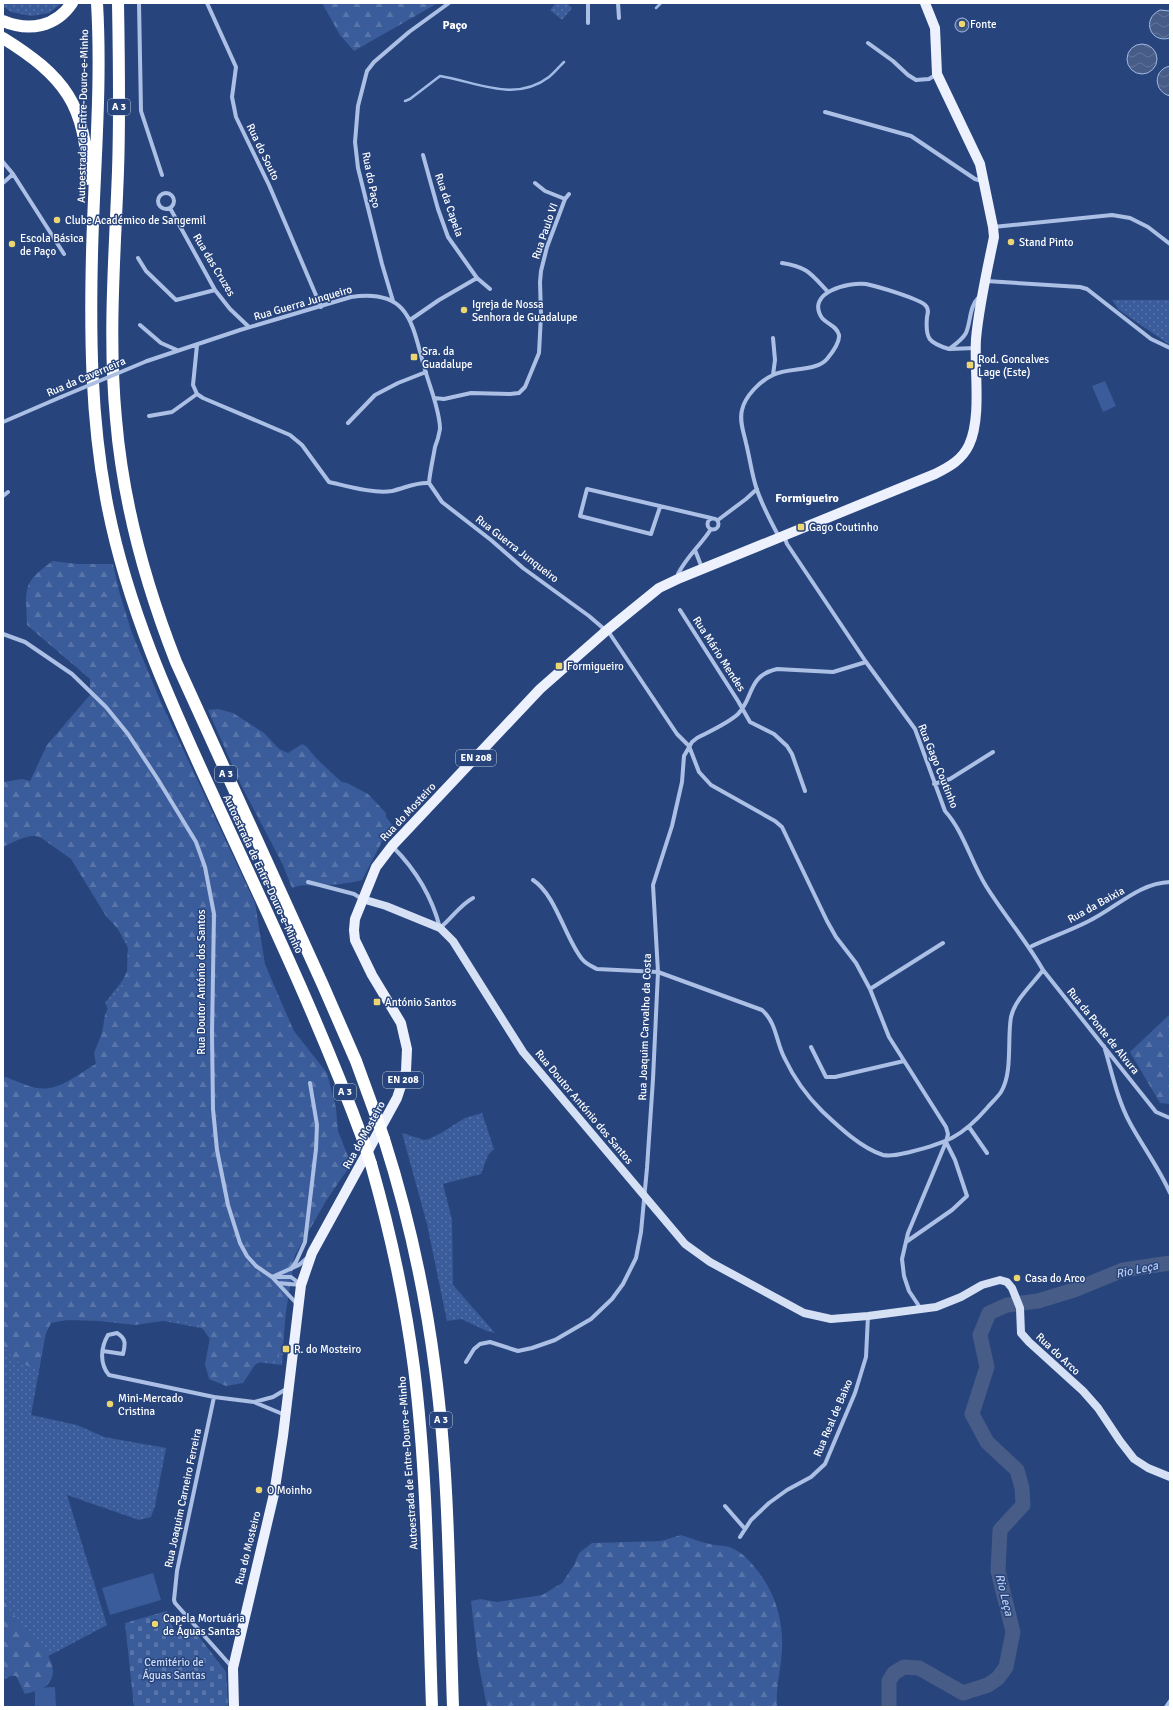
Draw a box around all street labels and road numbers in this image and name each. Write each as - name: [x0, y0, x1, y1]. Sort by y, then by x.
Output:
- street label: Autoestrada de Entre-Douro-e-Minho: [75, 29, 91, 203]
- road number: A 3: [108, 99, 130, 115]
- street label: Rua do Souto: [244, 121, 282, 183]
- street label: Rua do Paço: [359, 151, 383, 209]
- street label: Rua da Capela: [432, 171, 466, 239]
- street label: Rua Paulo VI: [529, 201, 561, 261]
- street label: Rua das Cruzes: [190, 231, 238, 299]
- street label: Rua Guerra Junqueiro: [252, 283, 354, 323]
- street label: Rua da Caverneira: [45, 354, 128, 400]
- street label: Rua Guerra Junqueiro: [473, 513, 561, 586]
- street label: Rua Mário Mendes: [690, 614, 748, 694]
- street label: Rua Gago Coutinho: [915, 722, 961, 810]
- road number: EN 208: [456, 750, 496, 766]
- road number: A 3: [215, 766, 237, 782]
- street label: Rua do Mosteiro: [377, 780, 439, 844]
- street label: Autoestrada de Entre-Douro-e-Minho: [220, 792, 306, 956]
- street label: Rua da Baixia: [1065, 884, 1127, 926]
- street label: Rua Doutor António dos Santos: [195, 909, 208, 1055]
- street label: Rua Joaquim Carvalho da Costa: [636, 953, 654, 1101]
- street label: Rua da Ponte de Alvura: [1064, 985, 1142, 1077]
- street label: Rua Doutor António dos Santos: [532, 1047, 636, 1167]
- road number: EN 208: [383, 1072, 423, 1088]
- road number: A 3: [334, 1084, 356, 1100]
- street label: Rua do Mosteiro: [340, 1099, 388, 1171]
- street label: Rua do Arco: [1033, 1330, 1083, 1378]
- street label: Autoestrada de Entre-Douro-e-Minho: [395, 1376, 421, 1550]
- street label: Rua Real de Baixo: [811, 1377, 855, 1459]
- road number: A 3: [430, 1412, 452, 1428]
- street label: Rua Joaquim Carneiro Ferreira: [162, 1427, 204, 1569]
- street label: Rua do Mosteiro: [233, 1509, 264, 1586]

